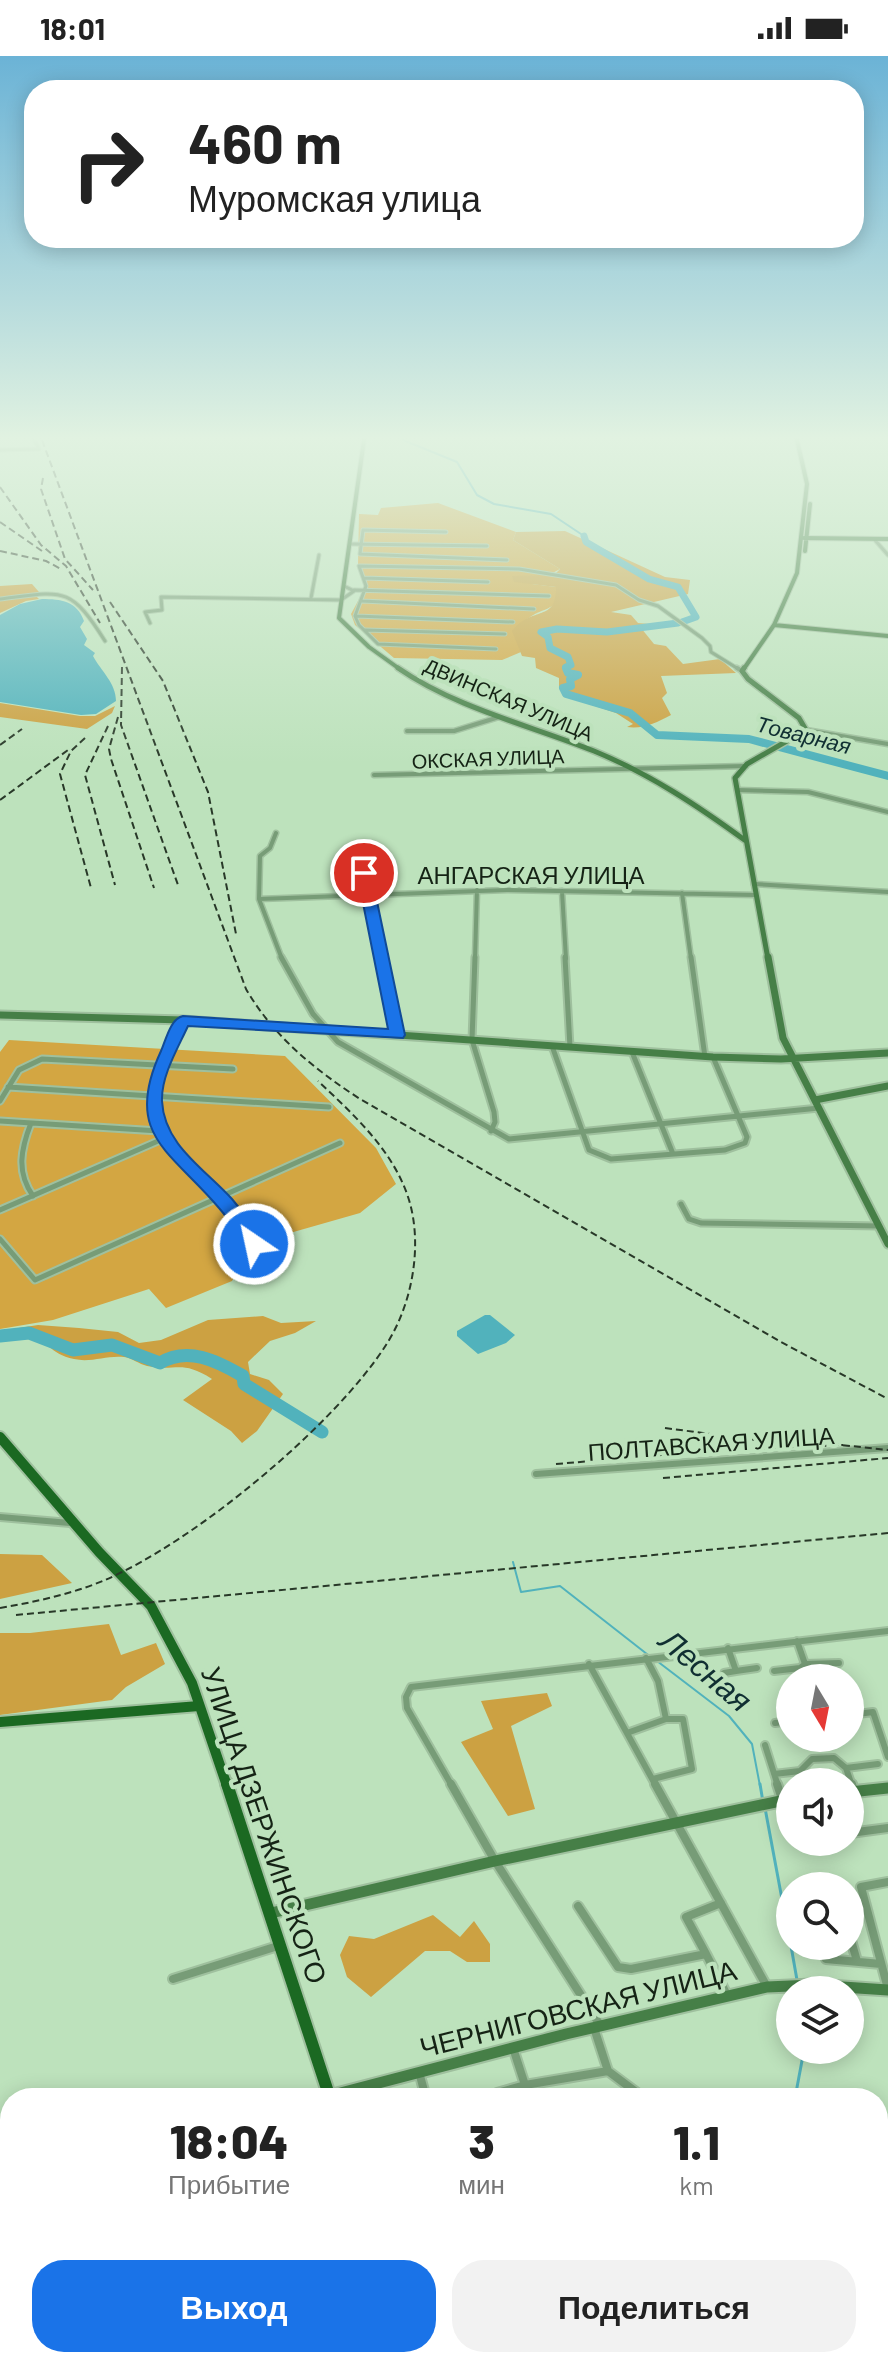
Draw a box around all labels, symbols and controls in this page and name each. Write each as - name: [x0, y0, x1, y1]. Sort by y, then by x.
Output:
- text: 18:01: [40, 10, 105, 46]
- text: 460 m: [188, 108, 342, 175]
- icon: right: [56, 112, 160, 216]
- text: Муромская улица: [188, 176, 481, 219]
- street label: ДВИНСКАЯ УЛИЦА: [421, 653, 598, 746]
- water label: Товарная: [754, 710, 854, 759]
- street label: ОКСКАЯ УЛИЦА: [411, 743, 565, 773]
- pin: [330, 839, 398, 907]
- icon: arrive: [342, 851, 386, 895]
- street label: АНГАРСКАЯ УЛИЦА: [417, 860, 645, 889]
- position arrow: [212, 1202, 296, 1286]
- street label: ПОЛТАВСКАЯ УЛИЦА: [587, 1420, 835, 1466]
- water label: Лесная: [652, 1618, 761, 1718]
- street label: УЛИЦА ДЗЕРЖИНСКОГО: [195, 1662, 335, 1988]
- north arrow: [776, 1664, 864, 1752]
- map controls: [776, 1664, 864, 2064]
- button: sound: [776, 1768, 864, 1856]
- button: search: [776, 1872, 864, 1960]
- street label: ЧЕРНИГОВСКАЯ УЛИЦА: [416, 1952, 740, 2064]
- button: layers: [776, 1976, 864, 2064]
- text: 18:04: [170, 2111, 288, 2169]
- text: 3: [468, 2111, 495, 2169]
- text: 1.1: [673, 2112, 720, 2170]
- text: Прибытие: [168, 2168, 290, 2199]
- text: мин: [458, 2168, 505, 2199]
- text: km: [679, 2169, 714, 2200]
- button: Выход: [32, 2260, 436, 2352]
- button: Поделиться: [452, 2260, 856, 2352]

